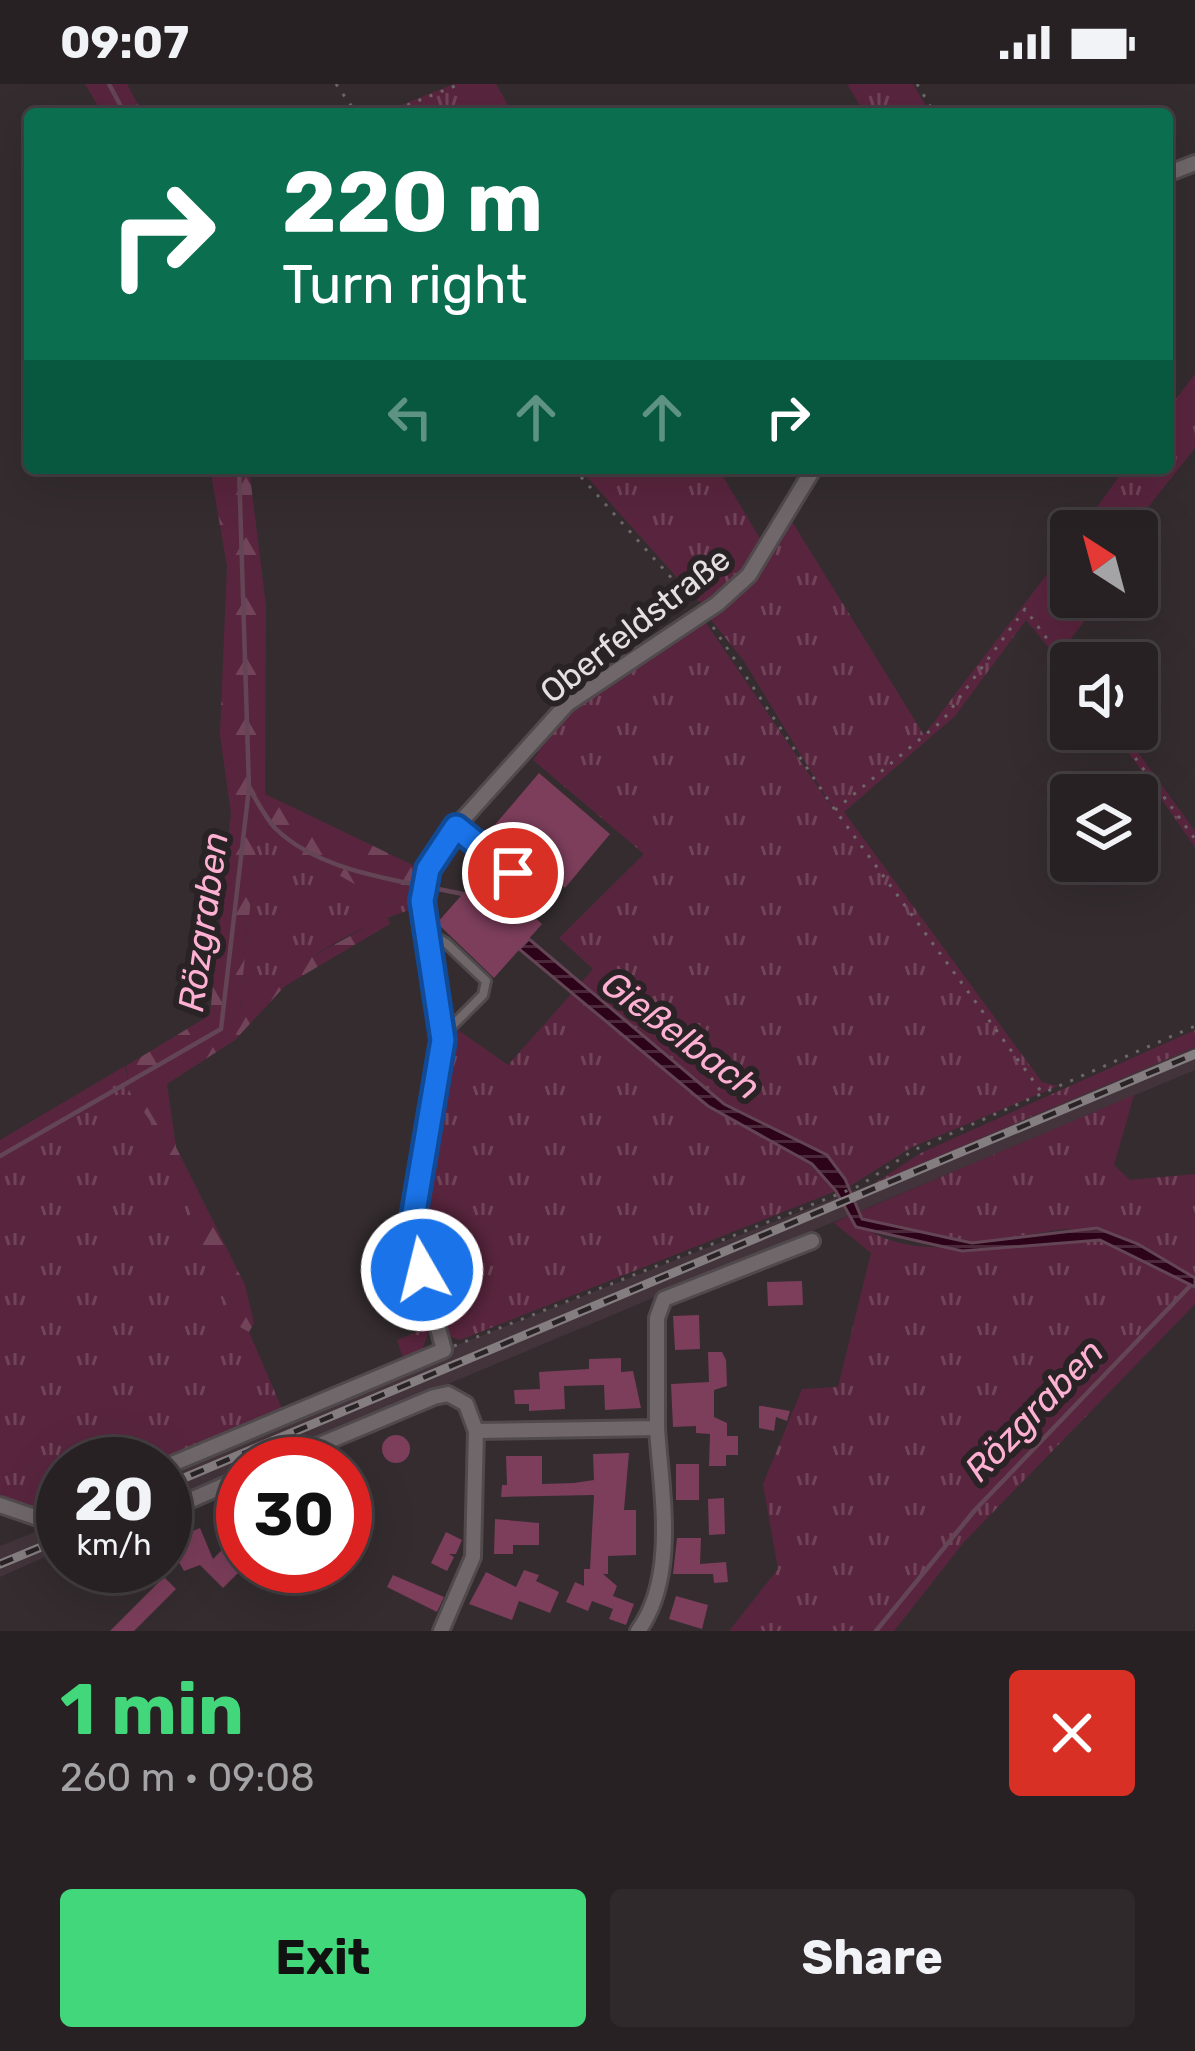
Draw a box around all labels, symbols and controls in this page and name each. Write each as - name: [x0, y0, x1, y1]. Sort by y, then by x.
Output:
- text: 09:07: [60, 16, 189, 69]
- text: 220 m: [282, 152, 543, 252]
- icon: right: [84, 156, 240, 312]
- text: Turn right: [282, 253, 527, 317]
- icon: left: [377, 384, 443, 450]
- icon: ahead: [503, 384, 569, 450]
- icon: ahead: [629, 384, 695, 450]
- icon: right: [755, 384, 821, 450]
- north arrow: [1050, 510, 1158, 618]
- map controls: [1050, 510, 1158, 882]
- street label: Oberfeldstraße: [533, 539, 737, 711]
- button: sound: [1050, 642, 1158, 750]
- button: layers: [1050, 774, 1158, 882]
- pin: [462, 822, 564, 924]
- water label: Rözgraben: [169, 829, 237, 1015]
- icon: arrive: [480, 840, 546, 906]
- water label: Gießelbach: [593, 961, 769, 1109]
- position arrow: [359, 1207, 485, 1333]
- water label: Rözgraben: [956, 1330, 1112, 1490]
- speed limit sign: 30: [216, 1437, 372, 1593]
- text: 20: [74, 1464, 154, 1535]
- text: km/h: [77, 1527, 151, 1563]
- text: 1 min: [60, 1667, 244, 1752]
- button: close: [1009, 1670, 1135, 1796]
- text: 260 m · 09:08: [60, 1755, 315, 1801]
- button: Exit: [60, 1889, 586, 2027]
- button: Share: [610, 1889, 1135, 2027]

